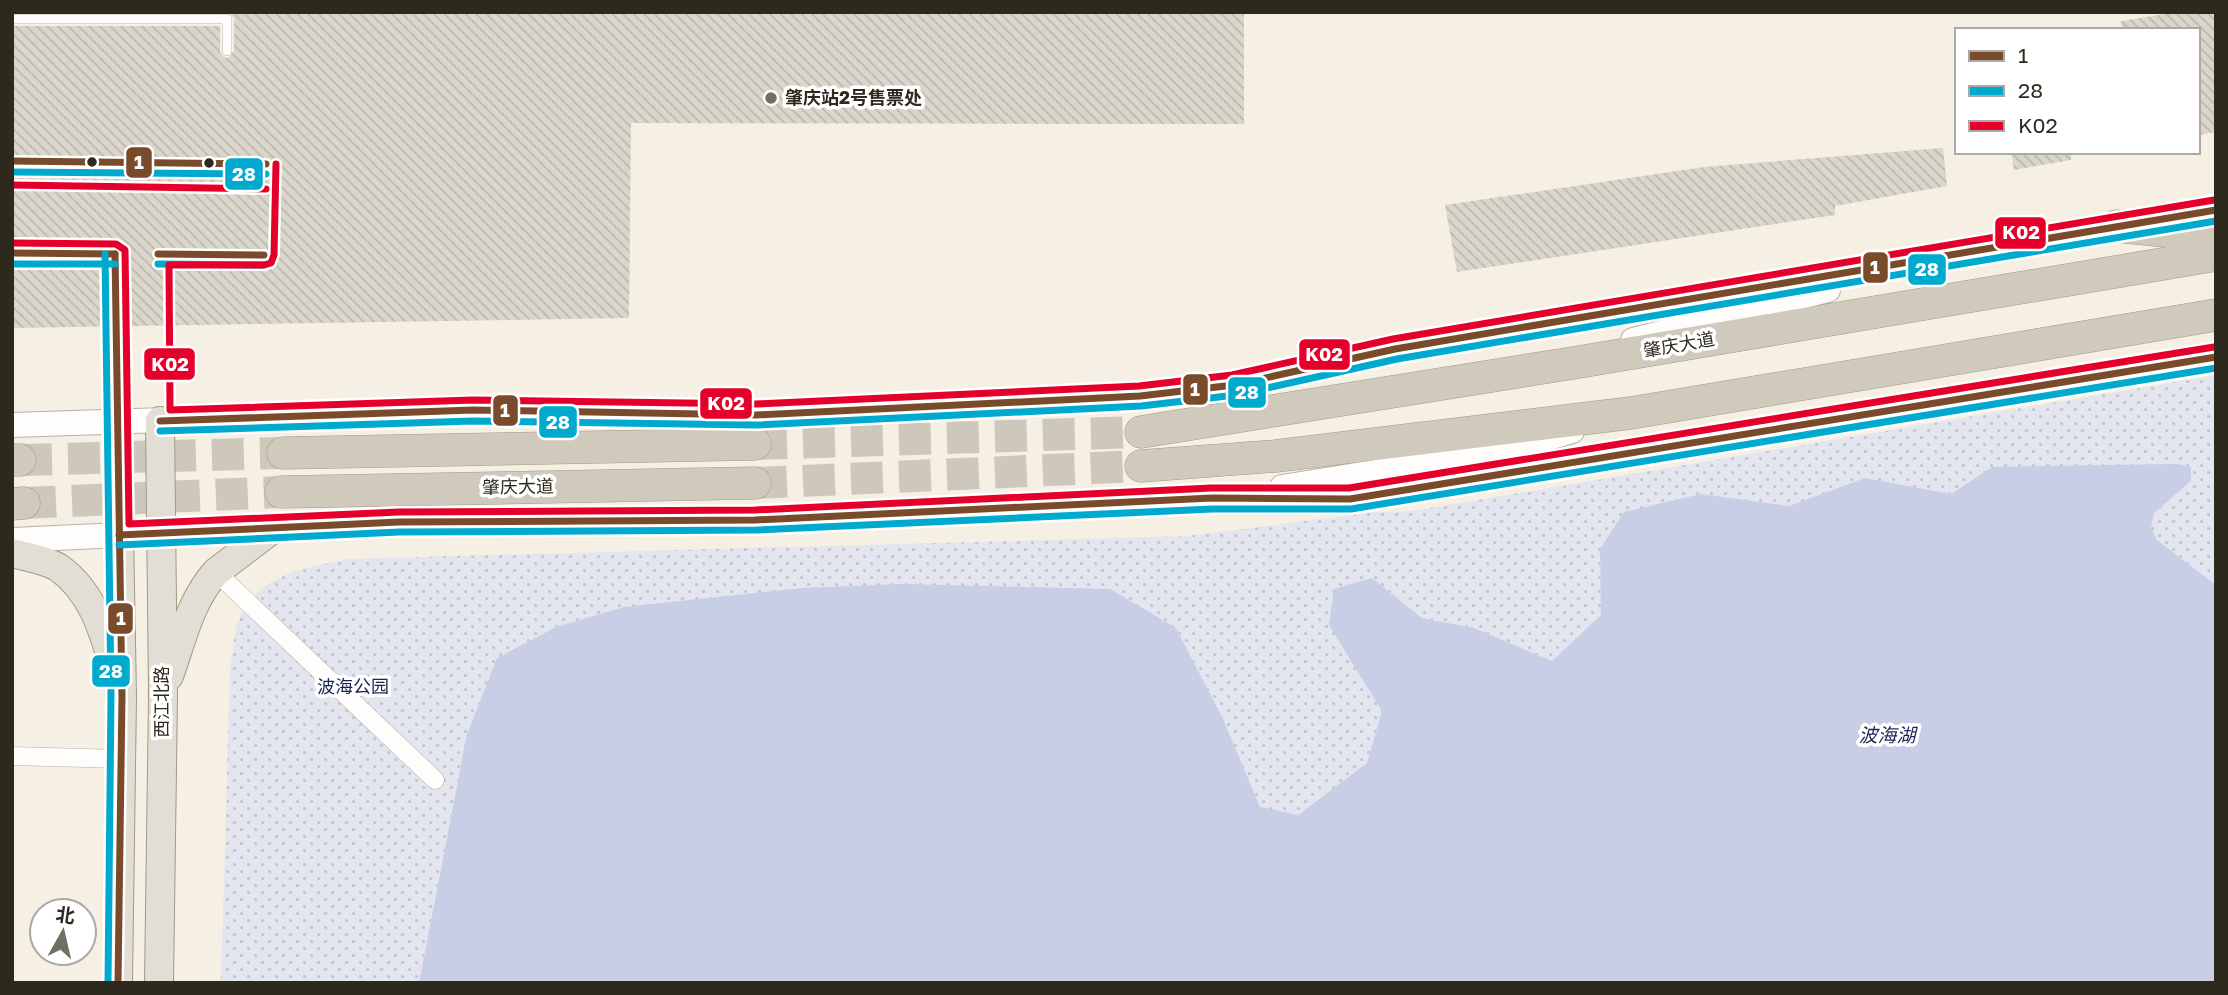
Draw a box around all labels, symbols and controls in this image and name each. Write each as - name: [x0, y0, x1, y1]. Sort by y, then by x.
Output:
- legend: [1955, 28, 2200, 154]
- text: 1: [2018, 42, 2028, 68]
- text: 28: [2018, 77, 2043, 103]
- place label: 肇庆站2号售票处: [785, 86, 922, 108]
- marker: 肇庆站2号售票处: [763, 90, 779, 106]
- text: K02: [2018, 112, 2058, 138]
- line badge: 1: [125, 146, 153, 179]
- text: 1: [134, 150, 144, 173]
- unlabelled marker: [85, 155, 99, 169]
- unlabelled marker: [202, 156, 216, 170]
- line badge: 28: [224, 157, 264, 191]
- text: 28: [232, 162, 256, 185]
- line badge: K02: [1994, 216, 2047, 250]
- text: K02: [2002, 220, 2040, 243]
- line badge: 1: [1862, 251, 1889, 284]
- line badge: 28: [1907, 253, 1947, 286]
- text: 1: [1870, 255, 1880, 278]
- text: 28: [1915, 257, 1939, 280]
- street label: 肇庆大道: [1641, 327, 1716, 361]
- line badge: K02: [1298, 338, 1351, 371]
- text: K02: [1305, 342, 1343, 365]
- line badge: K02: [143, 347, 196, 381]
- text: K02: [151, 352, 189, 375]
- line badge: 1: [1182, 373, 1209, 406]
- line badge: 28: [1227, 376, 1267, 409]
- text: 1: [1190, 377, 1200, 400]
- text: 28: [1235, 380, 1259, 403]
- line badge: K02: [699, 387, 753, 420]
- text: K02: [707, 391, 745, 414]
- line badge: 1: [492, 394, 519, 427]
- text: 1: [500, 398, 510, 421]
- line badge: 28: [538, 405, 578, 439]
- text: 28: [546, 410, 570, 433]
- street label: 肇庆大道: [482, 474, 554, 498]
- line badge: 1: [107, 602, 134, 635]
- text: 1: [116, 606, 126, 629]
- line badge: 28: [91, 654, 131, 688]
- text: 28: [99, 659, 123, 682]
- street label: 西江北路: [150, 666, 172, 738]
- park label: 波海公园: [317, 675, 389, 697]
- water label: 波海湖: [1858, 723, 1918, 746]
- north arrow: [28, 897, 98, 967]
- text: 北: [54, 902, 76, 927]

